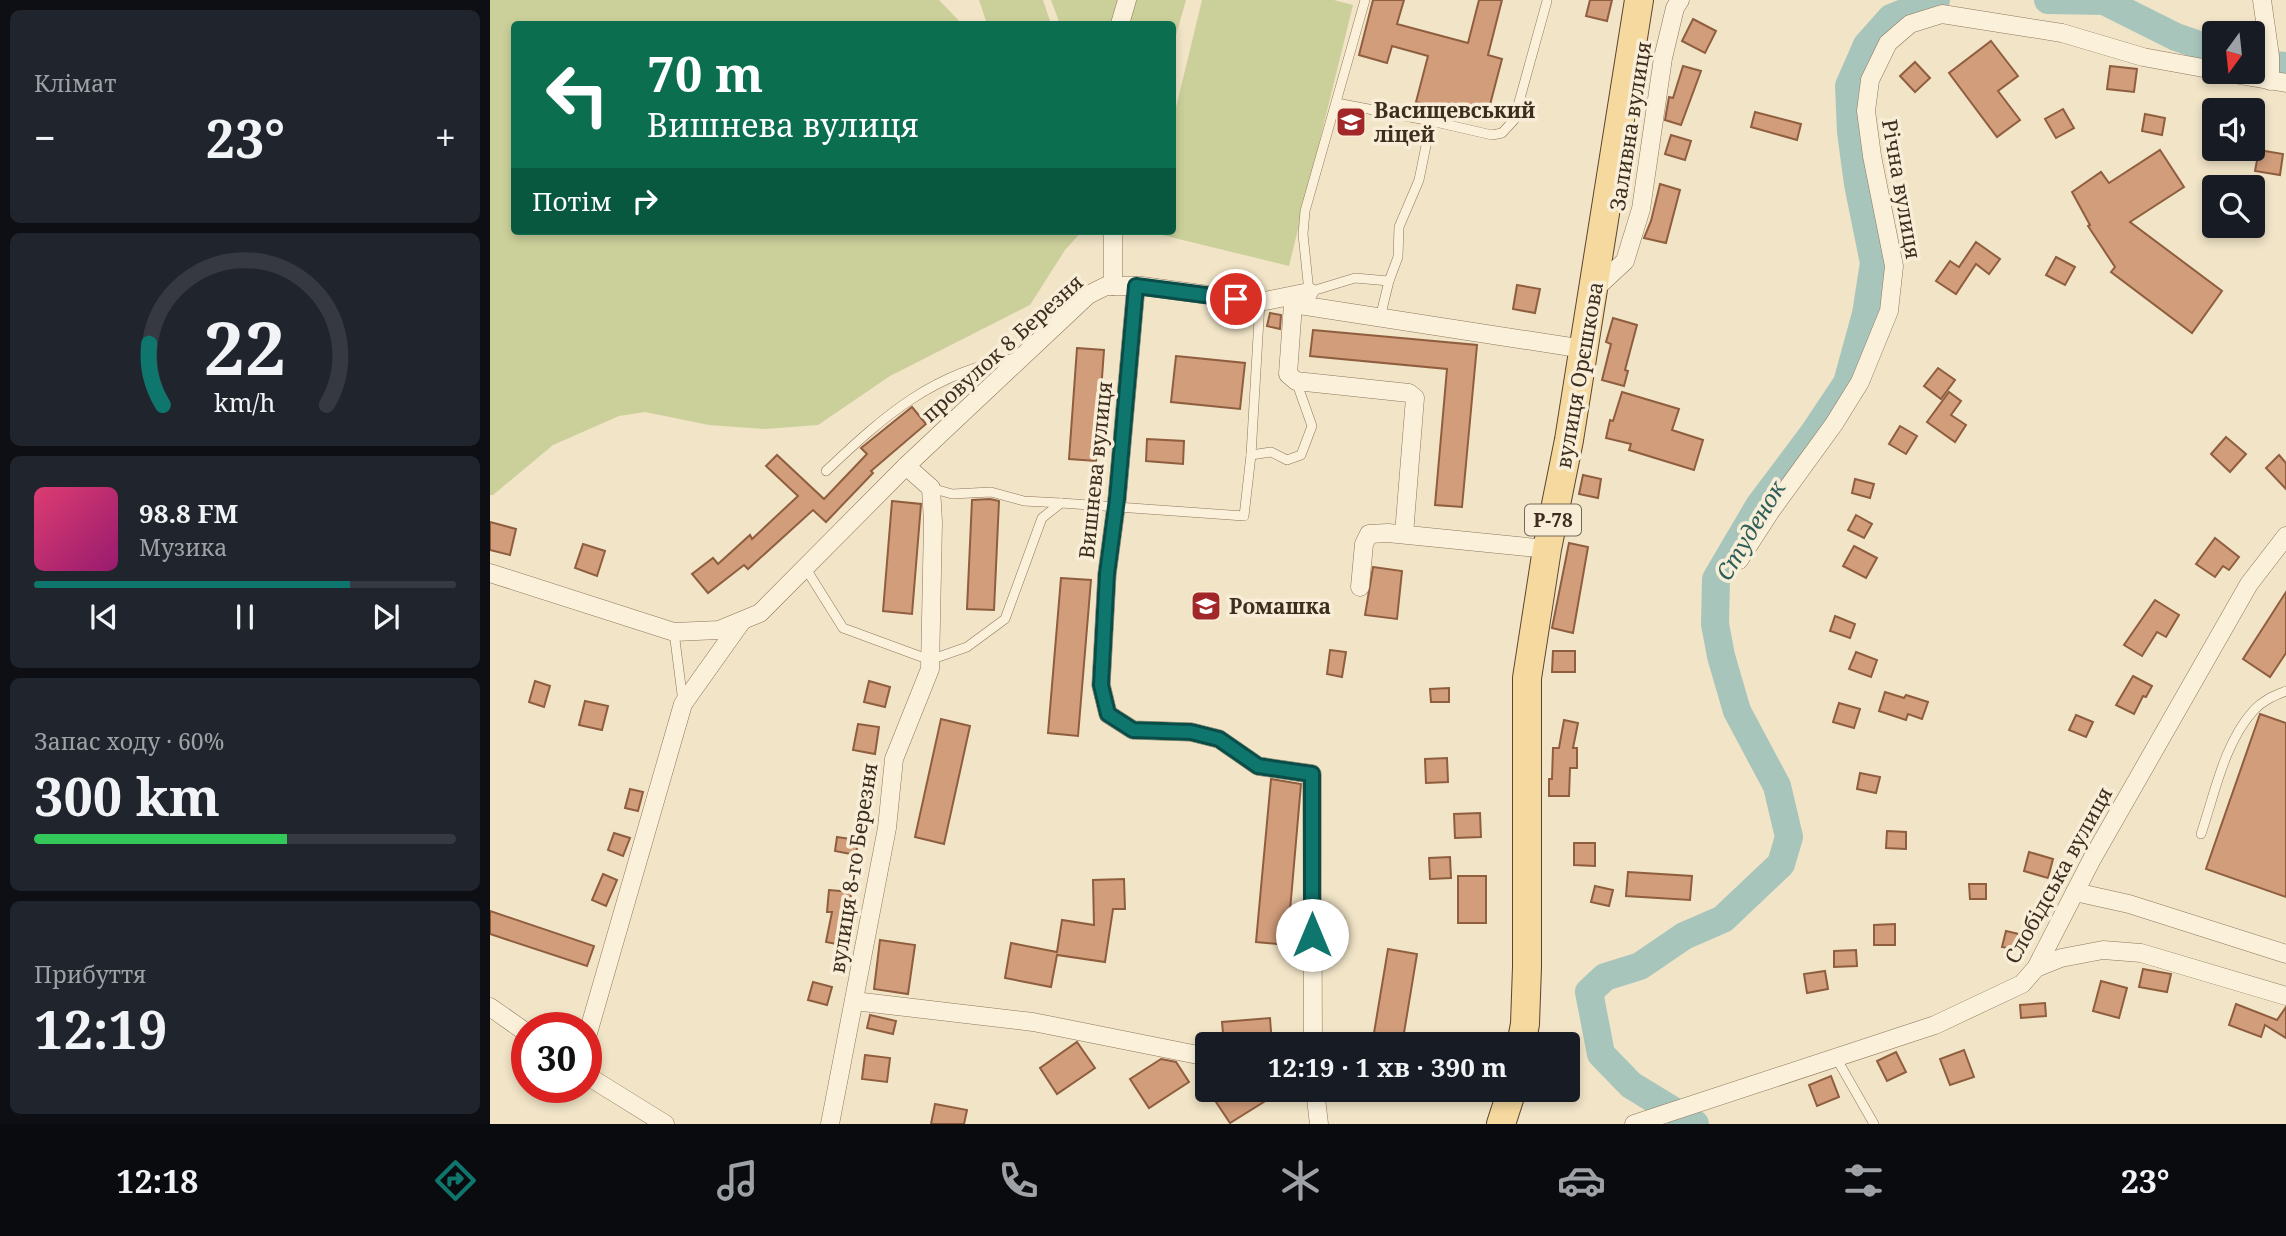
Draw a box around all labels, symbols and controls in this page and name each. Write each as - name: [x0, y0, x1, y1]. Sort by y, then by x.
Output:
- north arrow: [2202, 21, 2264, 84]
- map controls: [2202, 21, 2265, 238]
- street label: Заливна вулиця: [1603, 39, 1657, 213]
- text: 70 m: [647, 40, 763, 106]
- icon: left: [532, 49, 623, 140]
- text: Клімат: [34, 67, 116, 99]
- place label: Васищевський ліцей: [1374, 96, 1535, 148]
- button: sound: [2202, 98, 2265, 161]
- text: 23°: [206, 102, 285, 173]
- text: Вишнева вулиця: [647, 103, 919, 146]
- school or university icon: Васищевський ліцей: [1334, 105, 1368, 139]
- text: −: [34, 111, 56, 163]
- text: +: [435, 111, 456, 163]
- street label: Річна вулиця: [1876, 117, 1928, 261]
- button: search: [2202, 175, 2265, 238]
- icon: right: [626, 182, 664, 220]
- text: Потім: [532, 183, 612, 219]
- street label: провулок 8 Березня: [915, 268, 1089, 428]
- pin: [1206, 269, 1266, 329]
- street label: вулиця Орєшкова: [1549, 279, 1609, 471]
- icon: arrive: [1217, 280, 1255, 318]
- text: 22: [204, 298, 286, 397]
- street label: Вишнева вулиця: [1072, 380, 1118, 560]
- text: km/h: [214, 385, 276, 419]
- water label: Студенок: [1707, 473, 1793, 586]
- text: 98.8 FM: [139, 495, 238, 531]
- road number: Р-78: [1525, 505, 1581, 536]
- text: Музика: [139, 531, 227, 563]
- school or university icon: Ромашка: [1189, 589, 1223, 623]
- place label: Ромашка: [1229, 592, 1331, 620]
- icon: previous: [85, 598, 123, 636]
- icon: pause: [226, 598, 264, 636]
- icon: next: [367, 598, 405, 636]
- text: Запас ходу · 60%: [34, 725, 224, 757]
- text: 300 km: [34, 760, 220, 831]
- street label: вулиця 8-го Березня: [823, 761, 883, 975]
- street label: Слобідська вулиця: [1998, 781, 2118, 968]
- position arrow: [1275, 898, 1349, 972]
- text: Прибуття: [34, 958, 146, 990]
- text: 12:19: [34, 993, 167, 1064]
- speed limit sign: 30: [511, 1012, 602, 1103]
- text: 12:19 · 1 хв · 390 m: [1268, 1049, 1507, 1085]
- icon: directions: [431, 1156, 480, 1205]
- icon: music: [713, 1156, 762, 1205]
- icon: phone: [994, 1156, 1043, 1205]
- icon: climate: [1276, 1156, 1325, 1205]
- icon: car: [1557, 1156, 1606, 1205]
- icon: filters: [1839, 1156, 1888, 1205]
- text: 12:18: [116, 1159, 198, 1202]
- text: 23°: [2121, 1159, 2170, 1202]

